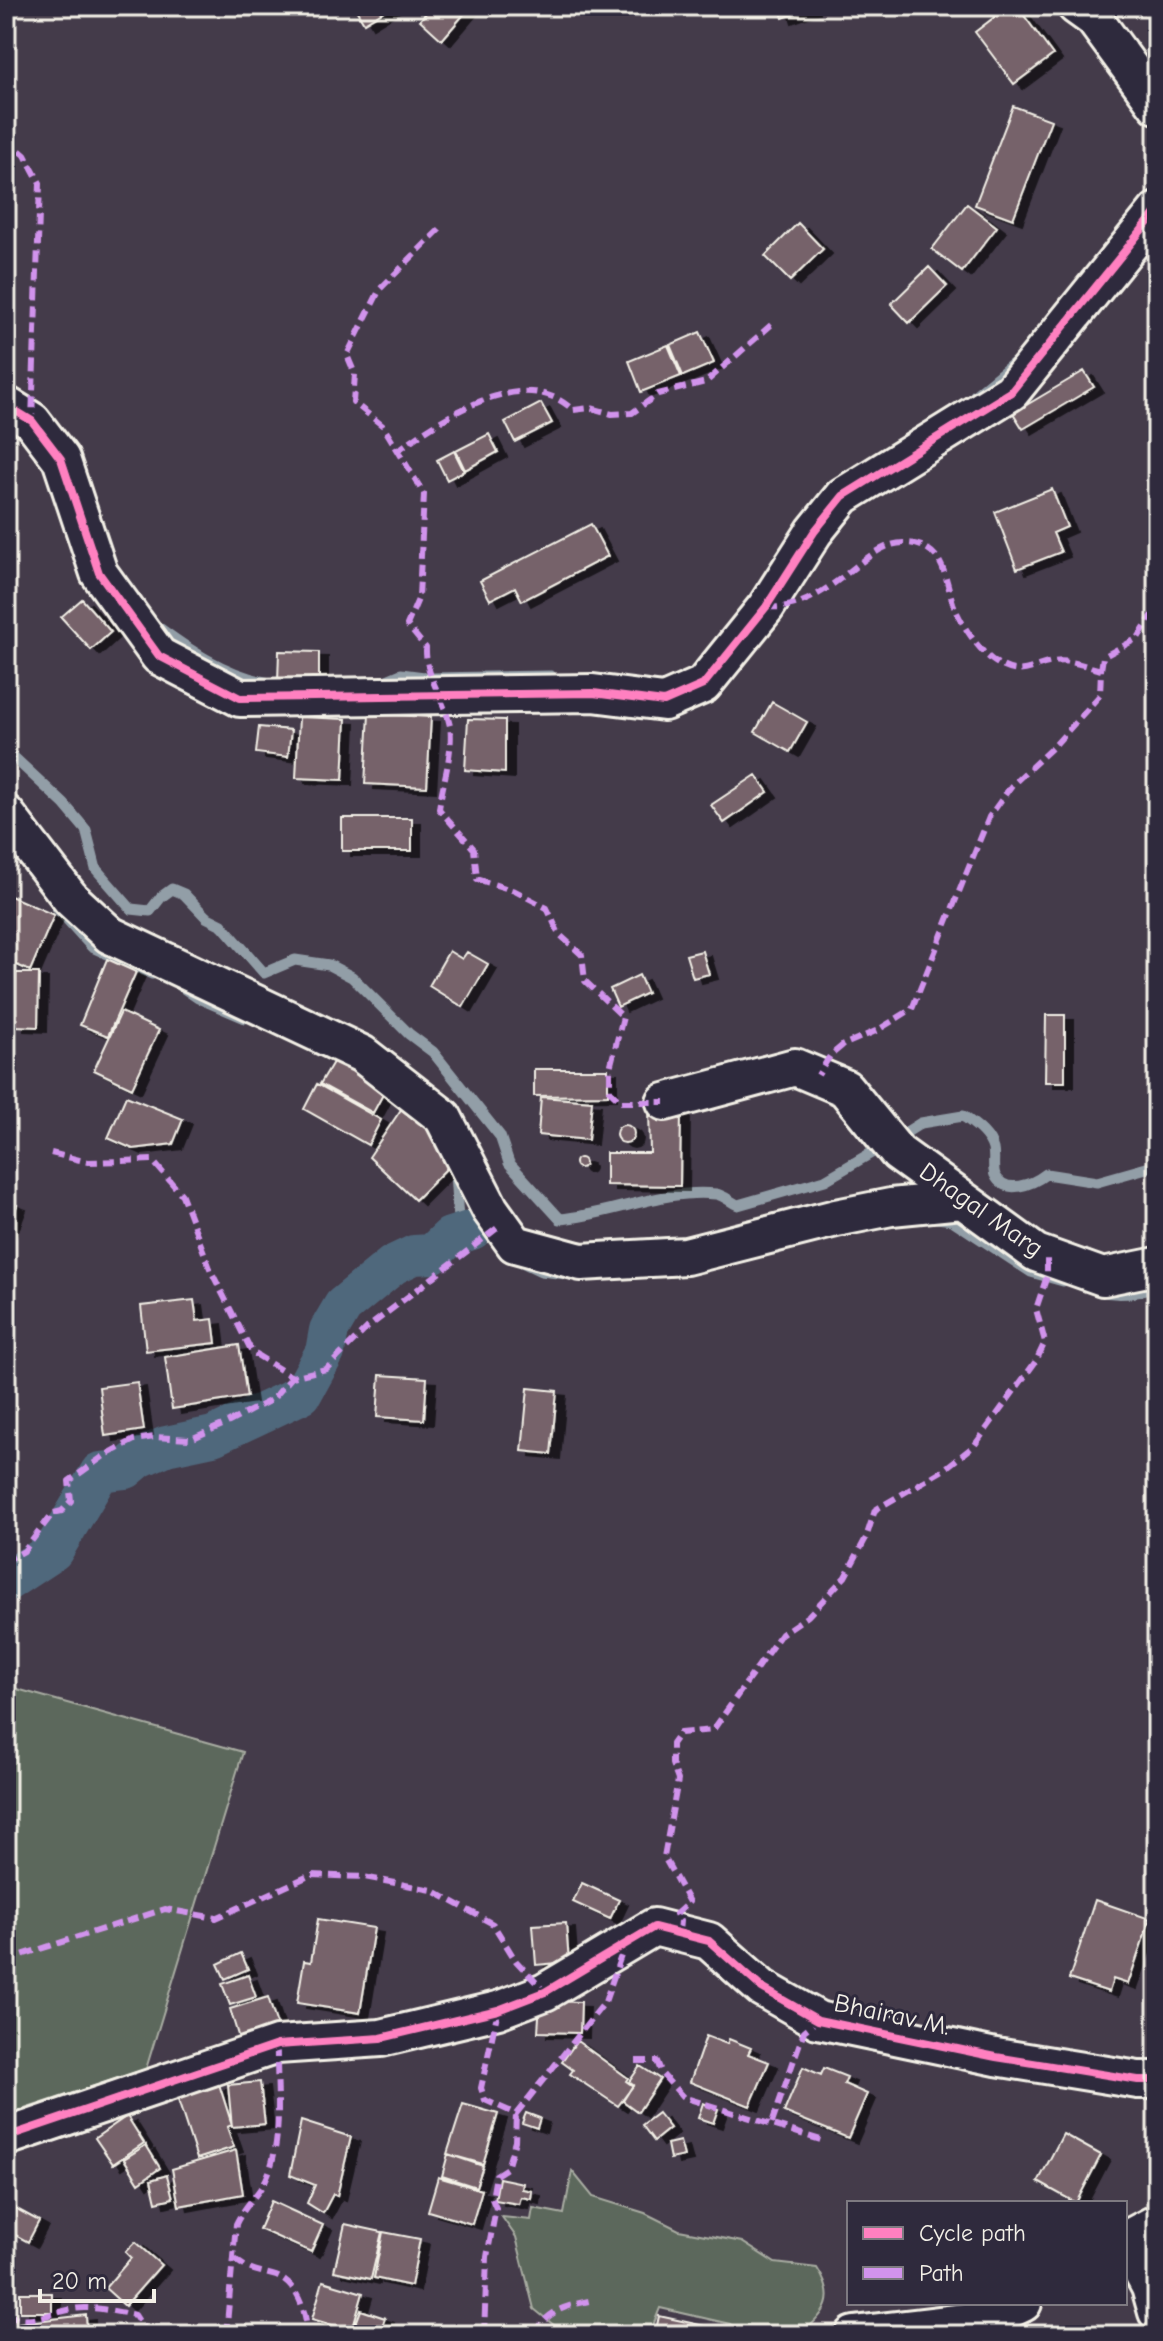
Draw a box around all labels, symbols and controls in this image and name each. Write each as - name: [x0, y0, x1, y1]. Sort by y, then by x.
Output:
- street label: Dhagal Marg: [913, 1156, 1049, 1264]
- street label: Bhairav M.: [831, 1988, 953, 2042]
- legend: [847, 2201, 1127, 2305]
- text: Cycle path: [919, 2219, 1026, 2247]
- scale bar: [40, 2253, 154, 2303]
- text: Path: [919, 2259, 964, 2287]
- text: 20 m: [52, 2267, 107, 2295]

